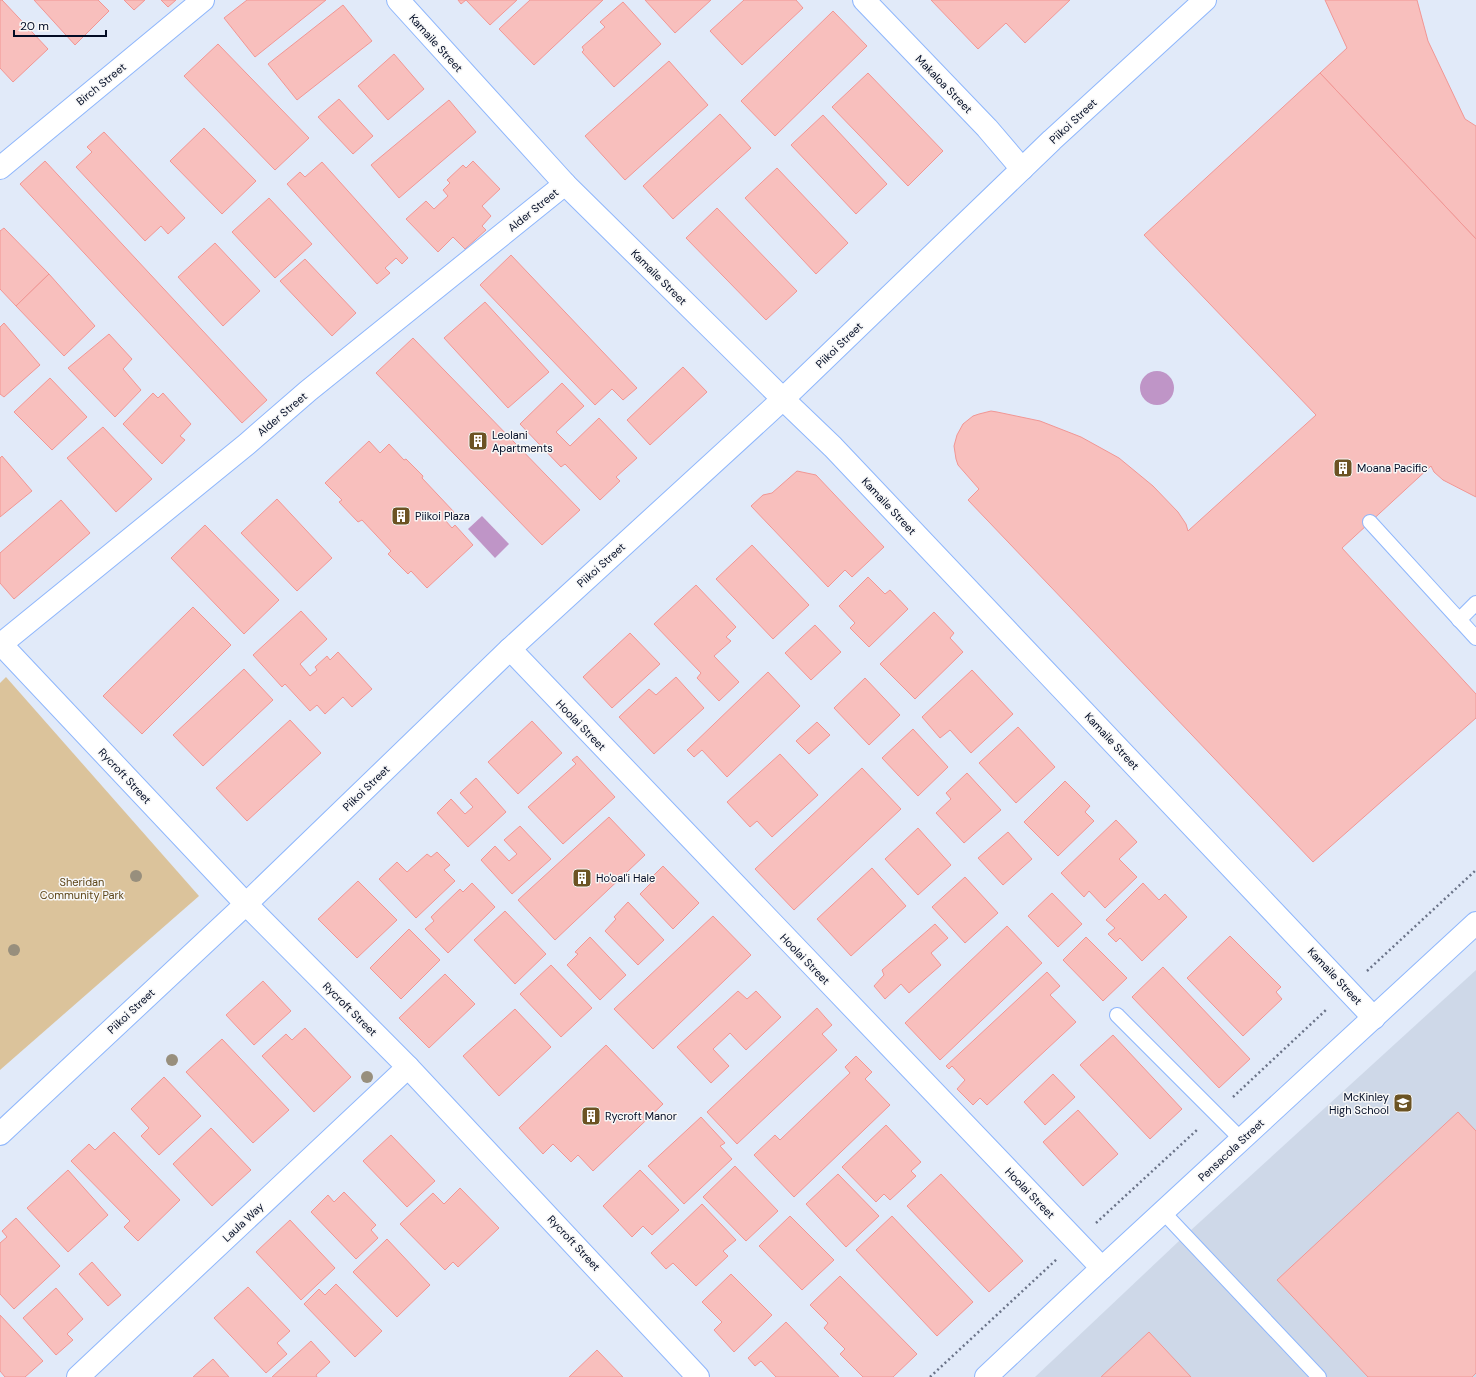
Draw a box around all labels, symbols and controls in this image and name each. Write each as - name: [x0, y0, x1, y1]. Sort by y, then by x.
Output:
- street label: Kamaile Street: [406, 11, 466, 75]
- scale bar: [14, 12, 106, 38]
- text: 20 m: [20, 18, 49, 34]
- street label: Makaloa Street: [913, 52, 975, 116]
- street label: Birch Street: [73, 60, 129, 108]
- street label: Piikoi Street: [1046, 95, 1100, 147]
- street label: Alder Street: [505, 185, 561, 235]
- street label: Kamaile Street: [628, 246, 690, 308]
- street label: Piikoi Street: [813, 319, 865, 371]
- street label: Alder Street: [254, 389, 310, 439]
- place label: Leolani Apartments: [492, 428, 553, 455]
- building icon: Leolani Apartments: [467, 430, 489, 452]
- building icon: Moana Pacific: [1332, 457, 1354, 479]
- place label: Moana Pacific: [1357, 461, 1428, 475]
- street label: Kamaile Street: [859, 474, 919, 538]
- building icon: Piikoi Plaza: [390, 505, 412, 527]
- place label: Piikoi Plaza: [415, 509, 470, 523]
- street label: Piikoi Street: [574, 540, 628, 590]
- street label: Hoolai Street: [553, 697, 609, 753]
- street label: Kamaile Street: [1082, 709, 1142, 773]
- street label: Rycroft Street: [96, 745, 154, 807]
- street label: Piikoi Street: [340, 762, 392, 814]
- building icon: Ho'oal'i Hale: [571, 867, 593, 889]
- place label: Ho'oal'i Hale: [596, 871, 655, 885]
- park label: Sheridan Community Park: [40, 875, 125, 902]
- street label: Hoolai Street: [777, 931, 833, 987]
- street label: Kamaile Street: [1305, 944, 1365, 1008]
- street label: Rycroft Street: [320, 979, 380, 1039]
- street label: Piikoi Street: [104, 985, 158, 1037]
- place label: McKinley High School: [1329, 1090, 1389, 1117]
- school or university icon: McKinley High School: [1392, 1092, 1414, 1114]
- building icon: Rycroft Manor: [580, 1105, 602, 1127]
- place label: Rycroft Manor: [605, 1109, 677, 1123]
- street label: Pensacola Street: [1195, 1116, 1267, 1184]
- street label: Hoolai Street: [1002, 1165, 1058, 1221]
- street label: Laula Way: [219, 1199, 267, 1245]
- street label: Rycroft Street: [545, 1212, 603, 1274]

